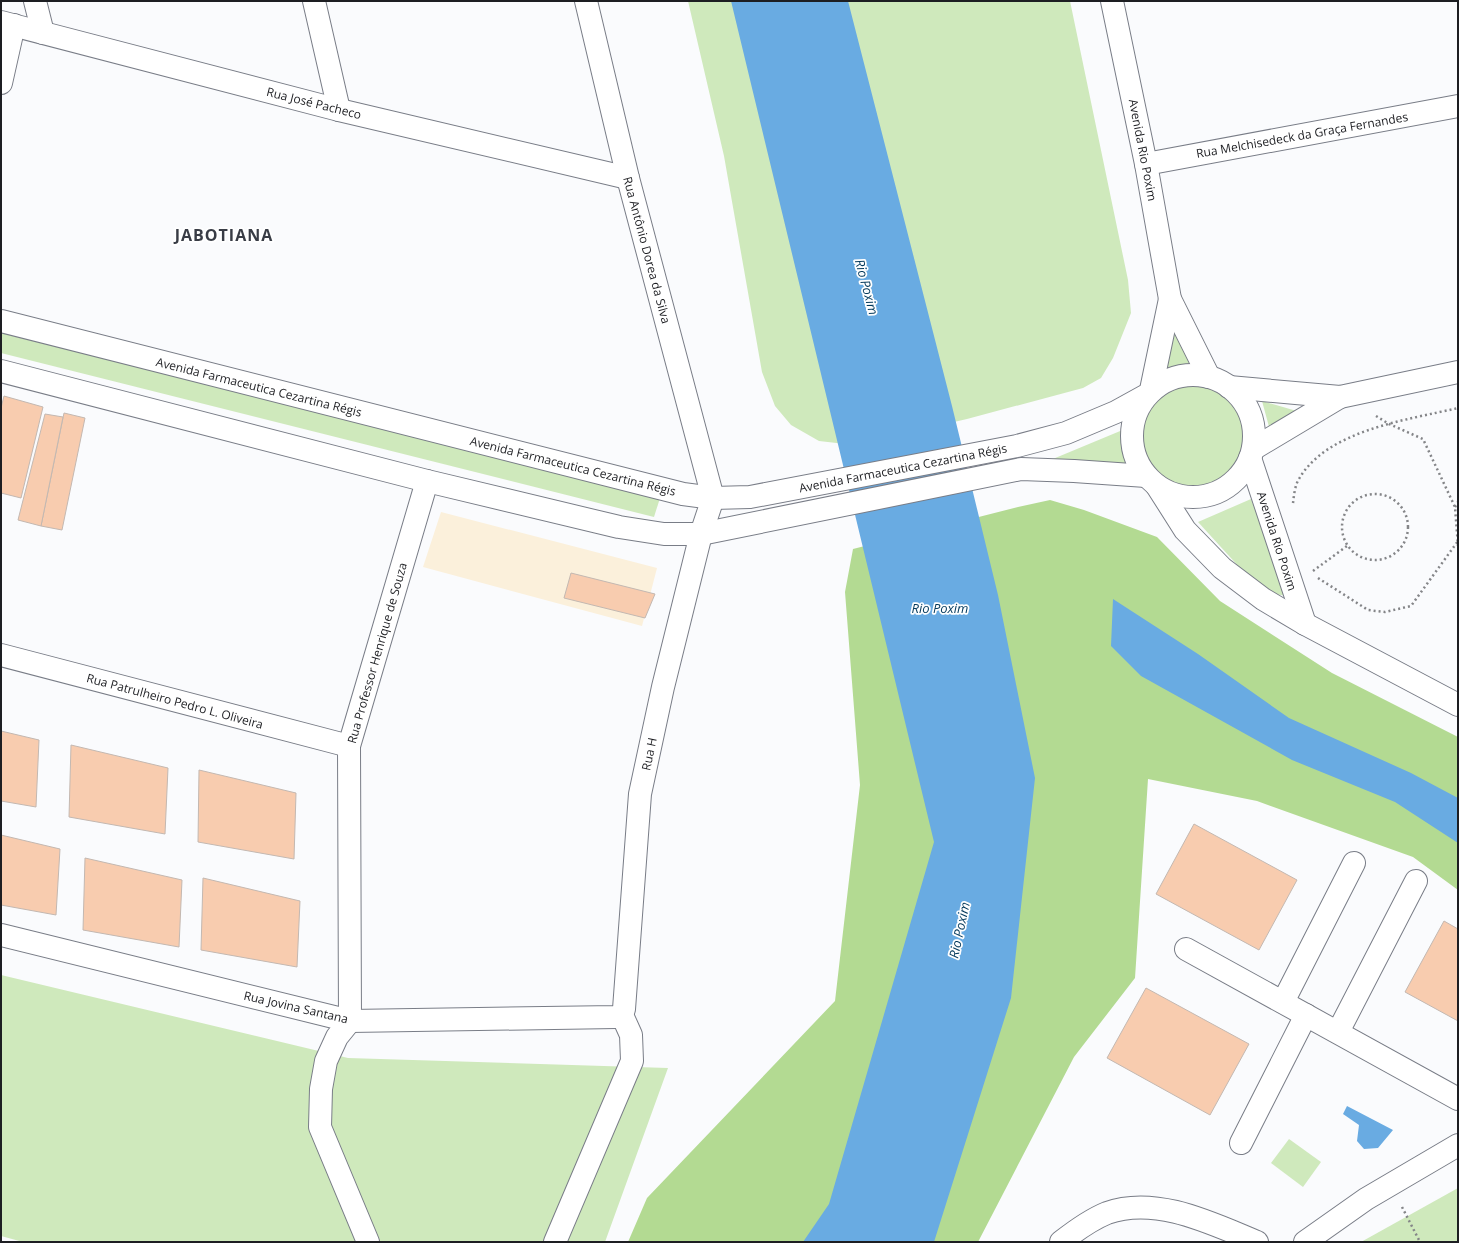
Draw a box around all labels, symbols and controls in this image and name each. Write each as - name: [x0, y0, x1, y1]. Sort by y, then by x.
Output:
- street label: Rua José Pacheco: [265, 83, 363, 123]
- street label: Avenida Rio Poxim: [1125, 98, 1161, 202]
- street label: Rua Melchisedeck da Graça Fernandes: [1195, 108, 1410, 162]
- street label: Rua Antônio Dorea da Silva: [619, 175, 675, 325]
- district label: JABOTIANA: [173, 224, 273, 246]
- water label: Rio Poxim: [851, 257, 883, 317]
- street label: Avenida Farmaceutica Cezartina Régis: [154, 353, 364, 421]
- street label: Avenida Farmaceutica Cezartina Régis: [468, 432, 678, 500]
- street label: Avenida Farmaceutica Cezartina Régis: [798, 439, 1009, 497]
- street label: Avenida Rio Poxim: [1253, 489, 1301, 593]
- street label: Rua Professor Henrique de Souza: [343, 561, 411, 745]
- water label: Rio Poxim: [912, 599, 968, 617]
- street label: Rua Patrulheiro Pedro L. Oliveira: [85, 669, 265, 733]
- street label: Rua H: [637, 736, 661, 772]
- water label: Rio Poxim: [944, 900, 974, 960]
- street label: Rua Jovina Santana: [242, 987, 350, 1027]

